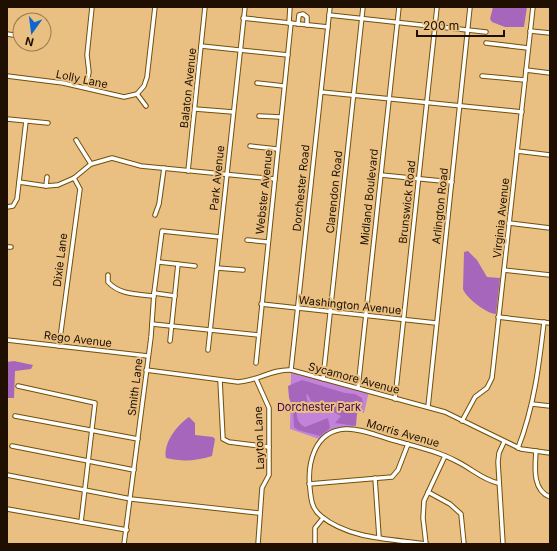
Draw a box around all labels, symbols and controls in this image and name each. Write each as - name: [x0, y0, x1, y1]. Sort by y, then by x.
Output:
- north arrow: [12, 12, 52, 52]
- scale bar: [417, 12, 504, 38]
- text: 200 m: [423, 18, 459, 33]
- text: N: [24, 34, 35, 50]
- street label: Balaton Avenue: [177, 47, 199, 129]
- street label: Lolly Lane: [55, 67, 109, 91]
- street label: Dorchester Road: [289, 144, 313, 232]
- street label: Park Avenue: [207, 145, 227, 211]
- street label: Midland Boulevard: [357, 148, 381, 246]
- street label: Webster Avenue: [253, 149, 275, 235]
- street label: Clarendon Road: [323, 150, 345, 234]
- street label: Brunswick Road: [396, 160, 418, 244]
- street label: Arlington Road: [429, 167, 451, 245]
- street label: Virginia Avenue: [490, 177, 512, 259]
- street label: Dixie Lane: [50, 232, 70, 288]
- street label: Washington Avenue: [298, 293, 402, 317]
- street label: Rego Avenue: [43, 328, 113, 350]
- street label: Smith Lane: [125, 357, 145, 417]
- street label: Sycamore Avenue: [307, 359, 401, 397]
- park label: Dorchester Park: [277, 400, 361, 414]
- street label: Layton Lane: [251, 406, 267, 470]
- street label: Morris Avenue: [365, 416, 441, 450]

